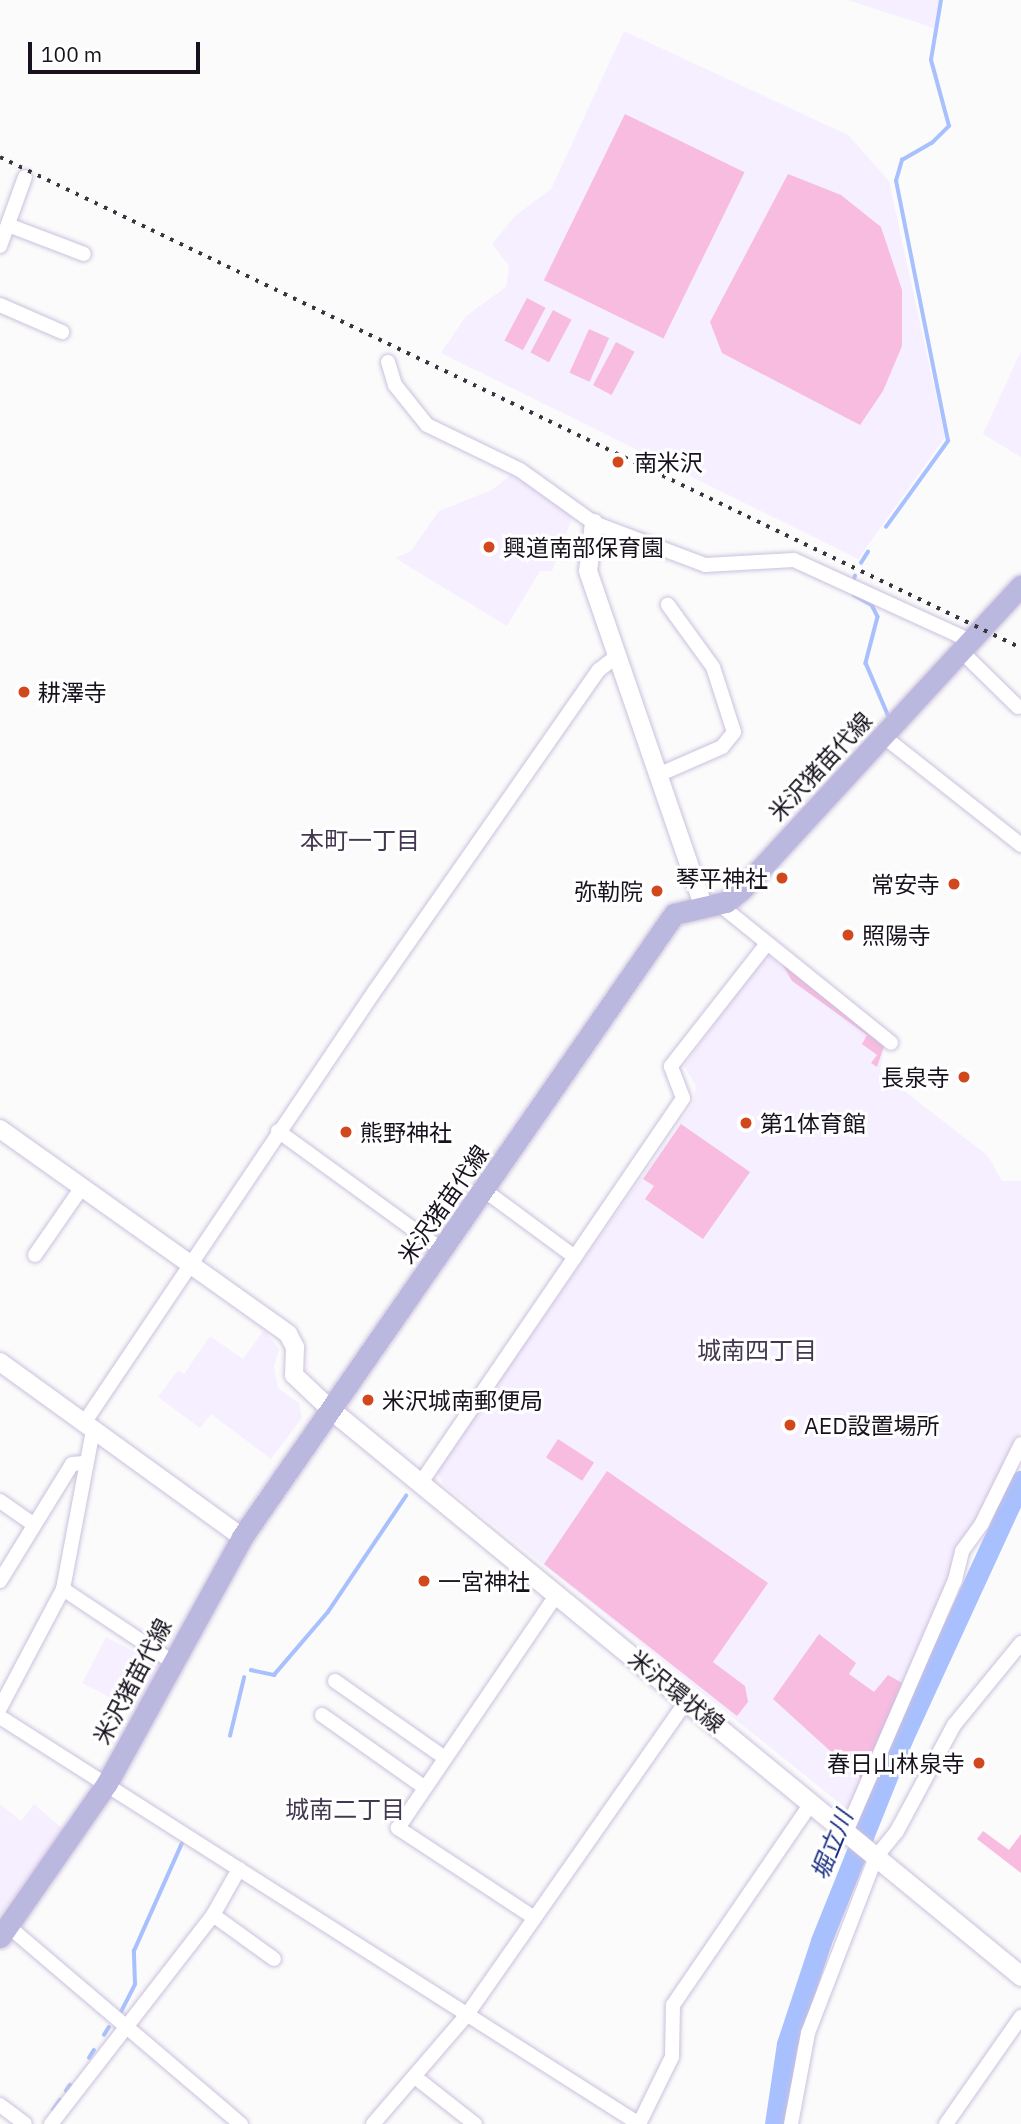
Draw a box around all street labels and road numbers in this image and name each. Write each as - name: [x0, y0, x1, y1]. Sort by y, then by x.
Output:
- street label: 米沢猪苗代線: [763, 706, 877, 826]
- street label: 米沢猪苗代線: [392, 1140, 494, 1268]
- street label: 米沢猪苗代線: [87, 1614, 177, 1748]
- street label: 米沢環状線: [624, 1644, 730, 1738]

